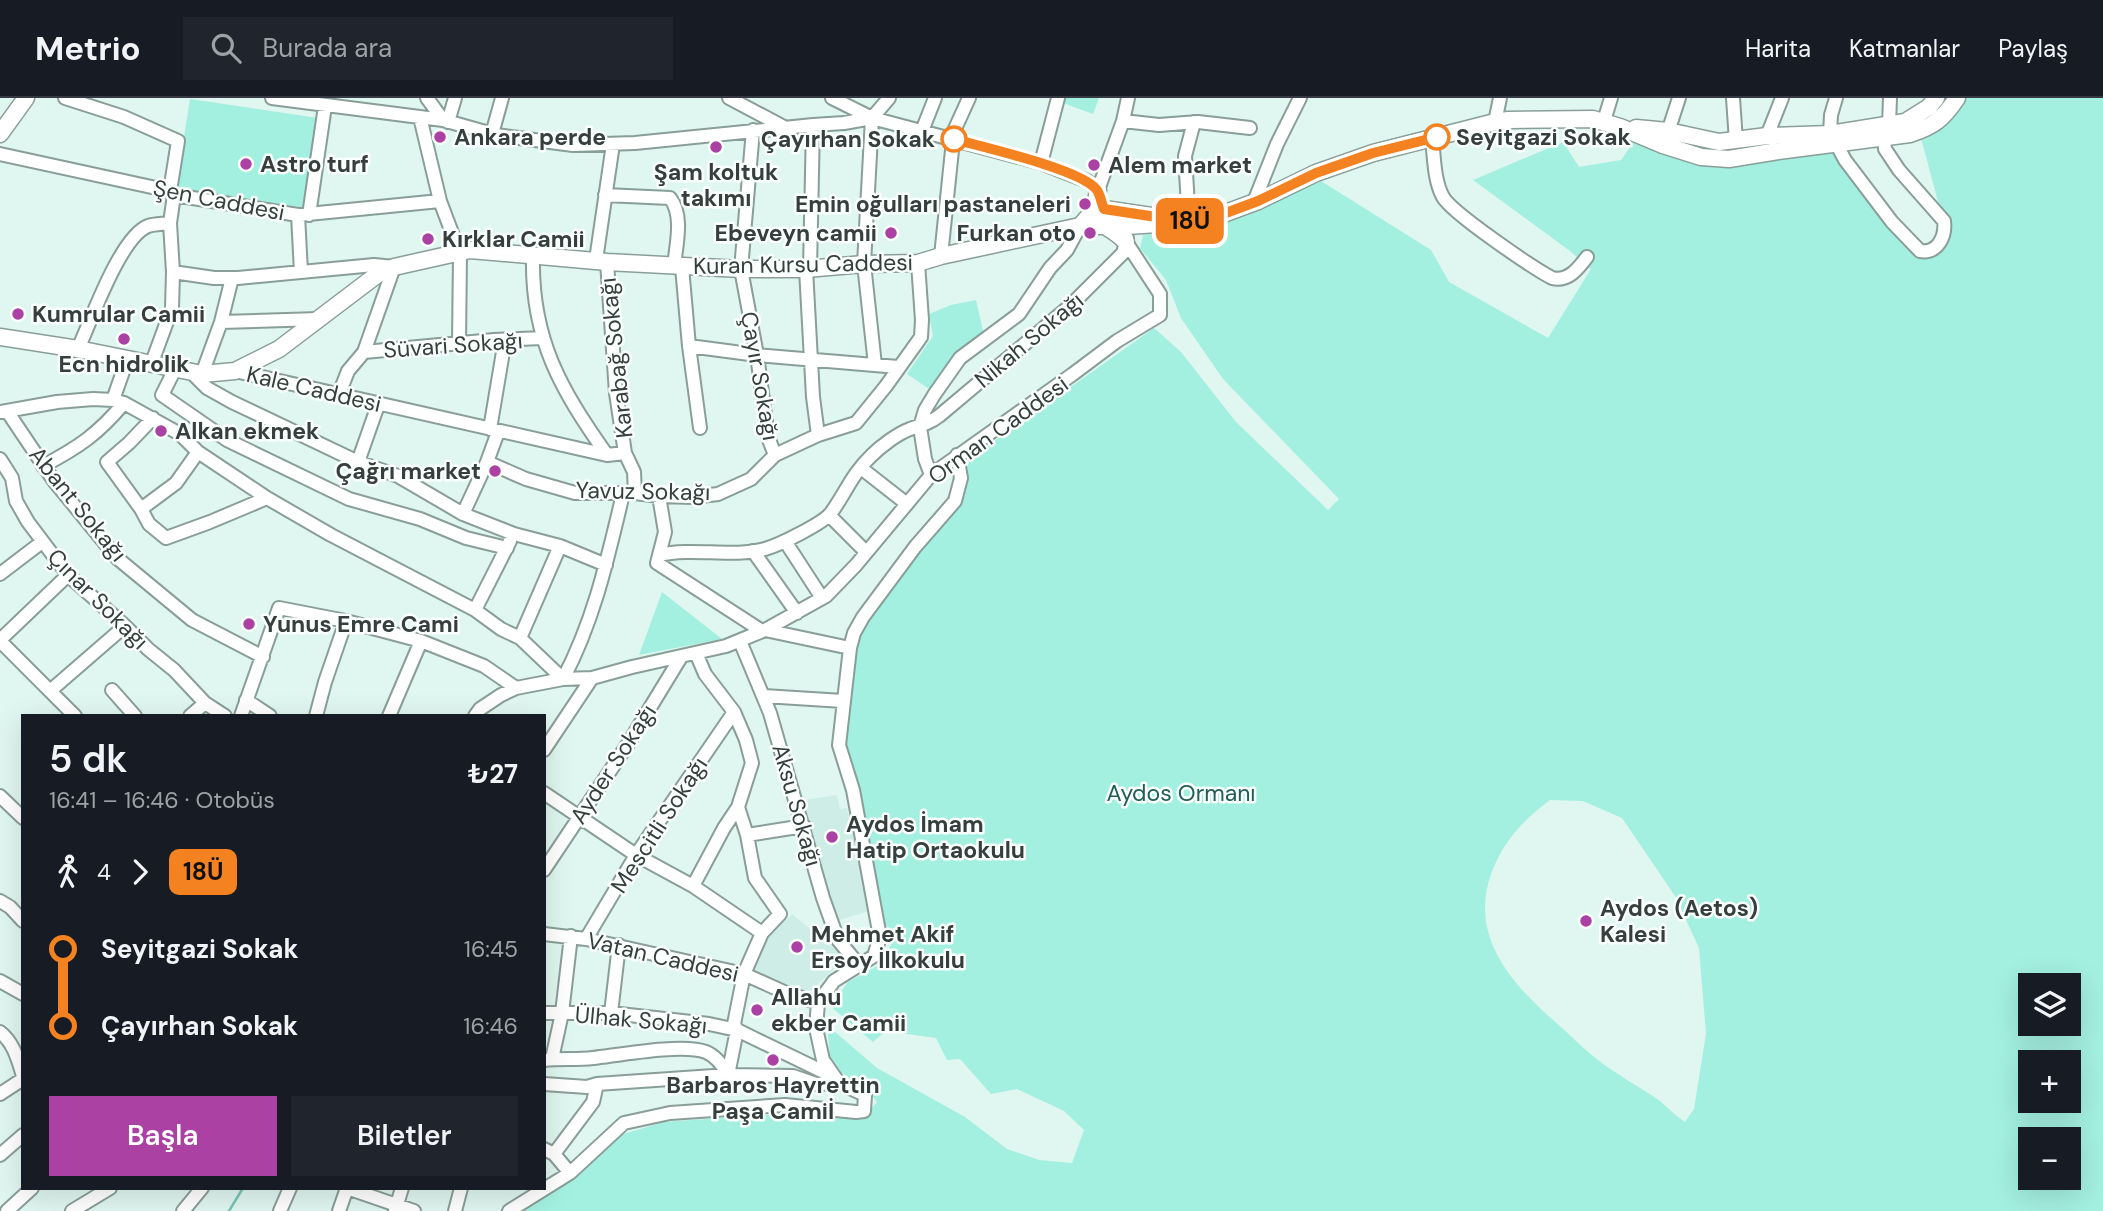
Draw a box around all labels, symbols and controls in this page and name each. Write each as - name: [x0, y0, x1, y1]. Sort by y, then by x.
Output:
- search box: [183, 17, 673, 80]
- text: Metrio: [35, 27, 141, 70]
- icon: search: [207, 29, 245, 67]
- text: Burada ara: [263, 31, 392, 65]
- text: Harita: [1745, 33, 1811, 64]
- text: Katmanlar: [1849, 33, 1960, 64]
- text: Paylaş: [1998, 33, 2068, 64]
- place label: Ankara perde: [454, 122, 606, 152]
- place label: Seyitgazi Sokak: [1456, 122, 1631, 152]
- place label: Çayırhan Sokak: [761, 124, 935, 154]
- marker: Seyitgazi Sokak: [1424, 124, 1450, 150]
- marker: Çayırhan Sokak: [941, 126, 967, 152]
- marker: Ankara perde: [432, 129, 448, 145]
- marker: Şam koltuk takımı: [708, 139, 724, 155]
- place label: Astro turf: [260, 149, 369, 179]
- place label: Alem market: [1108, 150, 1252, 180]
- marker: Astro turf: [238, 156, 254, 172]
- place label: Şam koltuk takımı: [654, 157, 778, 213]
- marker: Alem market: [1086, 157, 1102, 173]
- street label: Şen Caddesi: [151, 173, 287, 227]
- place label: Emin oğulları pastaneleri: [795, 189, 1071, 219]
- marker: Emin oğulları pastaneleri: [1077, 196, 1093, 212]
- line badge: 18Ü: [1150, 198, 1230, 244]
- text: 18Ü: [1170, 205, 1210, 236]
- place label: Ebeveyn camii: [715, 218, 877, 248]
- place label: Furkan oto: [956, 218, 1076, 248]
- place label: Kırklar Camii: [442, 224, 585, 254]
- marker: Ebeveyn camii: [883, 225, 899, 241]
- marker: Furkan oto: [1082, 225, 1098, 241]
- marker: Kırklar Camii: [420, 231, 436, 247]
- street label: Kuran Kursu Caddesi: [693, 247, 913, 281]
- street label: Karabağ Sokağı: [593, 276, 639, 440]
- street label: Nikah Sokağı: [968, 286, 1090, 394]
- place label: Kumrular Camii: [32, 299, 205, 329]
- marker: Kumrular Camii: [10, 306, 26, 322]
- street label: Çayır Sokağı: [734, 309, 786, 443]
- street label: Süvari Sokağı: [382, 325, 524, 365]
- marker: Ecn hidrolik: [116, 331, 132, 347]
- place label: Ecn hidrolik: [58, 349, 190, 379]
- street label: Kale Caddesi: [244, 359, 384, 419]
- street label: Orman Caddesi: [922, 369, 1074, 491]
- place label: Alkan ekmek: [175, 416, 319, 446]
- marker: Alkan ekmek: [153, 423, 169, 439]
- street label: Abant Sokağı: [22, 440, 134, 568]
- place label: Çağrı market: [335, 456, 481, 486]
- marker: Çağrı market: [487, 463, 503, 479]
- street label: Yavuz Sokağı: [575, 475, 711, 507]
- street label: Çınar Sokağı: [41, 542, 155, 656]
- place label: Yunus Emre Cami: [263, 609, 459, 639]
- marker: Yunus Emre Cami: [241, 616, 257, 632]
- street label: Ayder Sokağı: [563, 699, 663, 829]
- text: 5 dk: [49, 734, 127, 784]
- street label: Aksu Sokağı: [765, 740, 829, 870]
- street label: Mescitli Sokağı: [604, 751, 714, 899]
- text: ₺27: [468, 757, 518, 791]
- park label: Aydos Ormanı: [1107, 778, 1255, 808]
- text: 16:41 – 16:46 · Otobüs: [49, 785, 275, 815]
- place label: Aydos İmam Hatip Ortaokulu: [846, 809, 1025, 865]
- marker: Aydos İmam Hatip Ortaokulu: [824, 829, 840, 845]
- icon: walk: [49, 853, 87, 891]
- icon: forward: [121, 853, 159, 891]
- text: 18Ü: [183, 856, 223, 887]
- text: 4: [97, 857, 111, 887]
- place label: Aydos (Aetos) Kalesi: [1600, 893, 1758, 949]
- marker: Aydos (Aetos) Kalesi: [1578, 913, 1594, 929]
- place label: Mehmet Akif Ersoy İlkokulu: [811, 919, 965, 975]
- street label: Vatan Caddesi: [584, 925, 742, 989]
- text: Seyitgazi Sokak: [101, 932, 299, 966]
- text: 16:45: [464, 934, 518, 964]
- marker: Mehmet Akif Ersoy İlkokulu: [789, 939, 805, 955]
- map controls: [2018, 973, 2081, 1190]
- button: layers: [2018, 973, 2081, 1036]
- place label: Allahu ekber Camii: [771, 982, 906, 1038]
- street label: Ülhak Sokağı: [574, 999, 708, 1041]
- marker: Allahu ekber Camii: [749, 1002, 765, 1018]
- text: Çayırhan Sokak: [101, 1009, 298, 1043]
- text: 16:46: [463, 1011, 518, 1041]
- button: +: [2018, 1050, 2081, 1113]
- marker: Barbaros Hayrettin Paşa Camiİ: [765, 1052, 781, 1068]
- place label: Barbaros Hayrettin Paşa Camiİ: [666, 1070, 880, 1126]
- button: Başla: [49, 1096, 277, 1176]
- button: Biletler: [291, 1096, 518, 1176]
- button: −: [2018, 1127, 2081, 1190]

